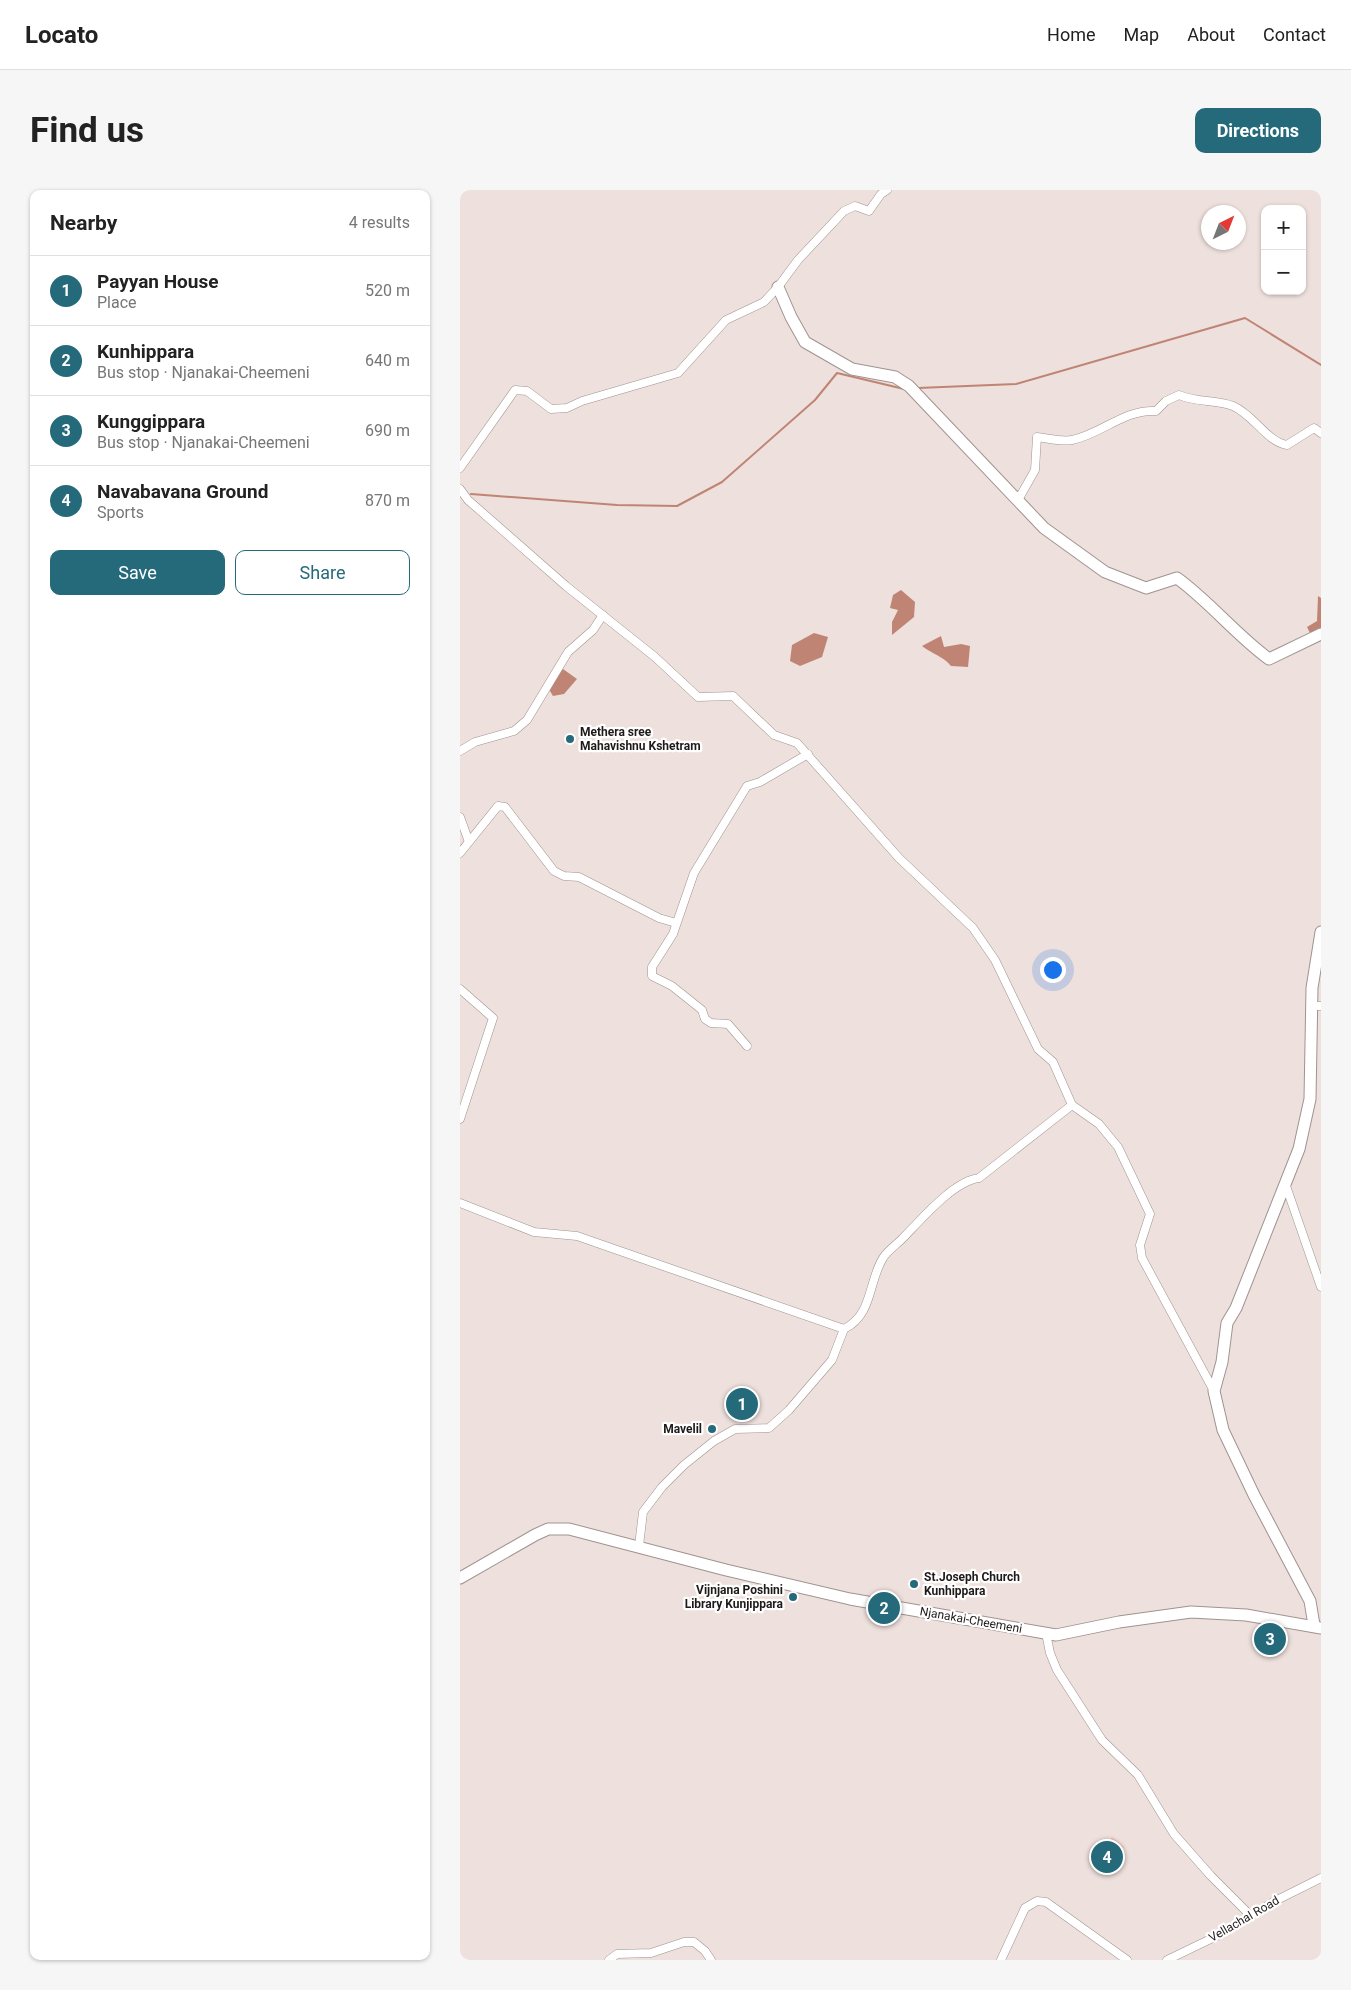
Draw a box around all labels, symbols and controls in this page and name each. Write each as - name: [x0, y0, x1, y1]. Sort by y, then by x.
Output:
- text: Locato: [25, 21, 98, 49]
- text: Home: [1047, 24, 1096, 45]
- text: Map: [1124, 24, 1159, 45]
- text: About: [1187, 24, 1235, 45]
- text: Contact: [1263, 24, 1326, 45]
- button: Directions: [1195, 108, 1321, 153]
- text: Find us: [30, 110, 144, 151]
- north arrow: [1201, 205, 1246, 250]
- map controls: [1261, 205, 1306, 295]
- button: +: [1261, 205, 1306, 250]
- text: Nearby: [50, 211, 117, 235]
- text: 4 results: [349, 213, 410, 232]
- button: −: [1261, 250, 1306, 295]
- text: Payyan House: [97, 270, 219, 293]
- text: 1: [61, 281, 71, 300]
- text: 520 m: [365, 281, 410, 300]
- text: Place: [97, 293, 137, 312]
- text: Kunhippara: [97, 340, 194, 363]
- text: 2: [61, 351, 71, 370]
- text: 640 m: [365, 351, 410, 370]
- text: Bus stop · Njanakai-Cheemeni: [97, 363, 310, 382]
- text: Kunggippara: [97, 410, 205, 433]
- text: 3: [61, 421, 71, 440]
- text: 690 m: [365, 421, 410, 440]
- text: Bus stop · Njanakai-Cheemeni: [97, 433, 310, 452]
- text: Navabavana Ground: [97, 480, 268, 503]
- text: 4: [61, 491, 71, 510]
- text: 870 m: [365, 491, 410, 510]
- text: Sports: [97, 503, 144, 522]
- button: Save: [50, 550, 225, 595]
- button: Share: [235, 550, 410, 595]
- place label: Methera sree Mahavishnu Kshetram: [580, 725, 701, 753]
- marker: Methera sree Mahavishnu Kshetram: [564, 733, 576, 745]
- your location: [1040, 957, 1066, 983]
- pin: 1: [726, 1385, 758, 1423]
- place label: Mavelil: [663, 1422, 702, 1436]
- marker: Mavelil: [706, 1423, 718, 1435]
- place label: St.Joseph Church Kunhippara: [924, 1570, 1020, 1598]
- marker: St.Joseph Church Kunhippara: [908, 1578, 920, 1590]
- place label: Vijnjana Poshini Library Kunjippara: [685, 1583, 784, 1611]
- pin: 2: [868, 1589, 900, 1627]
- marker: Vijnjana Poshini Library Kunjippara: [787, 1591, 799, 1603]
- street label: Njanakai-Cheemeni: [919, 1604, 1023, 1636]
- pin: 3: [1254, 1620, 1286, 1658]
- pin: 4: [1091, 1838, 1123, 1876]
- street label: Vellachal Road: [1206, 1893, 1282, 1945]

